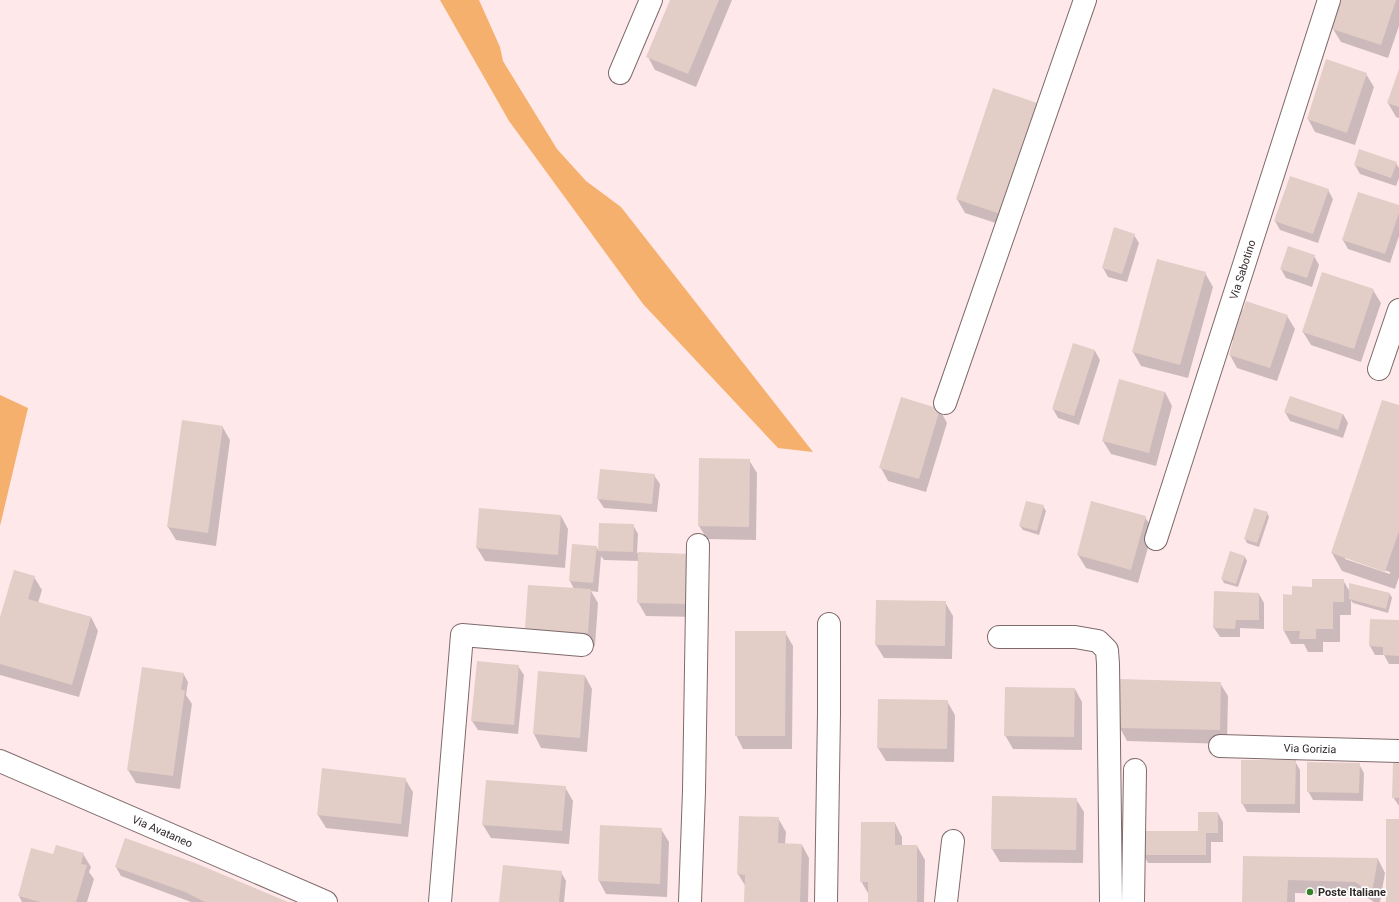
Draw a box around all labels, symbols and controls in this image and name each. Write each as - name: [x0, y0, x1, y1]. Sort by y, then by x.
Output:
- street label: Via Sabotino: [1227, 238, 1259, 301]
- street label: Via Gorizia: [1283, 742, 1337, 756]
- street label: Via Avataneo: [130, 813, 194, 850]
- place label: Poste Italiane: [1318, 886, 1386, 899]
- marker: Poste Italiane: [1305, 887, 1315, 897]

